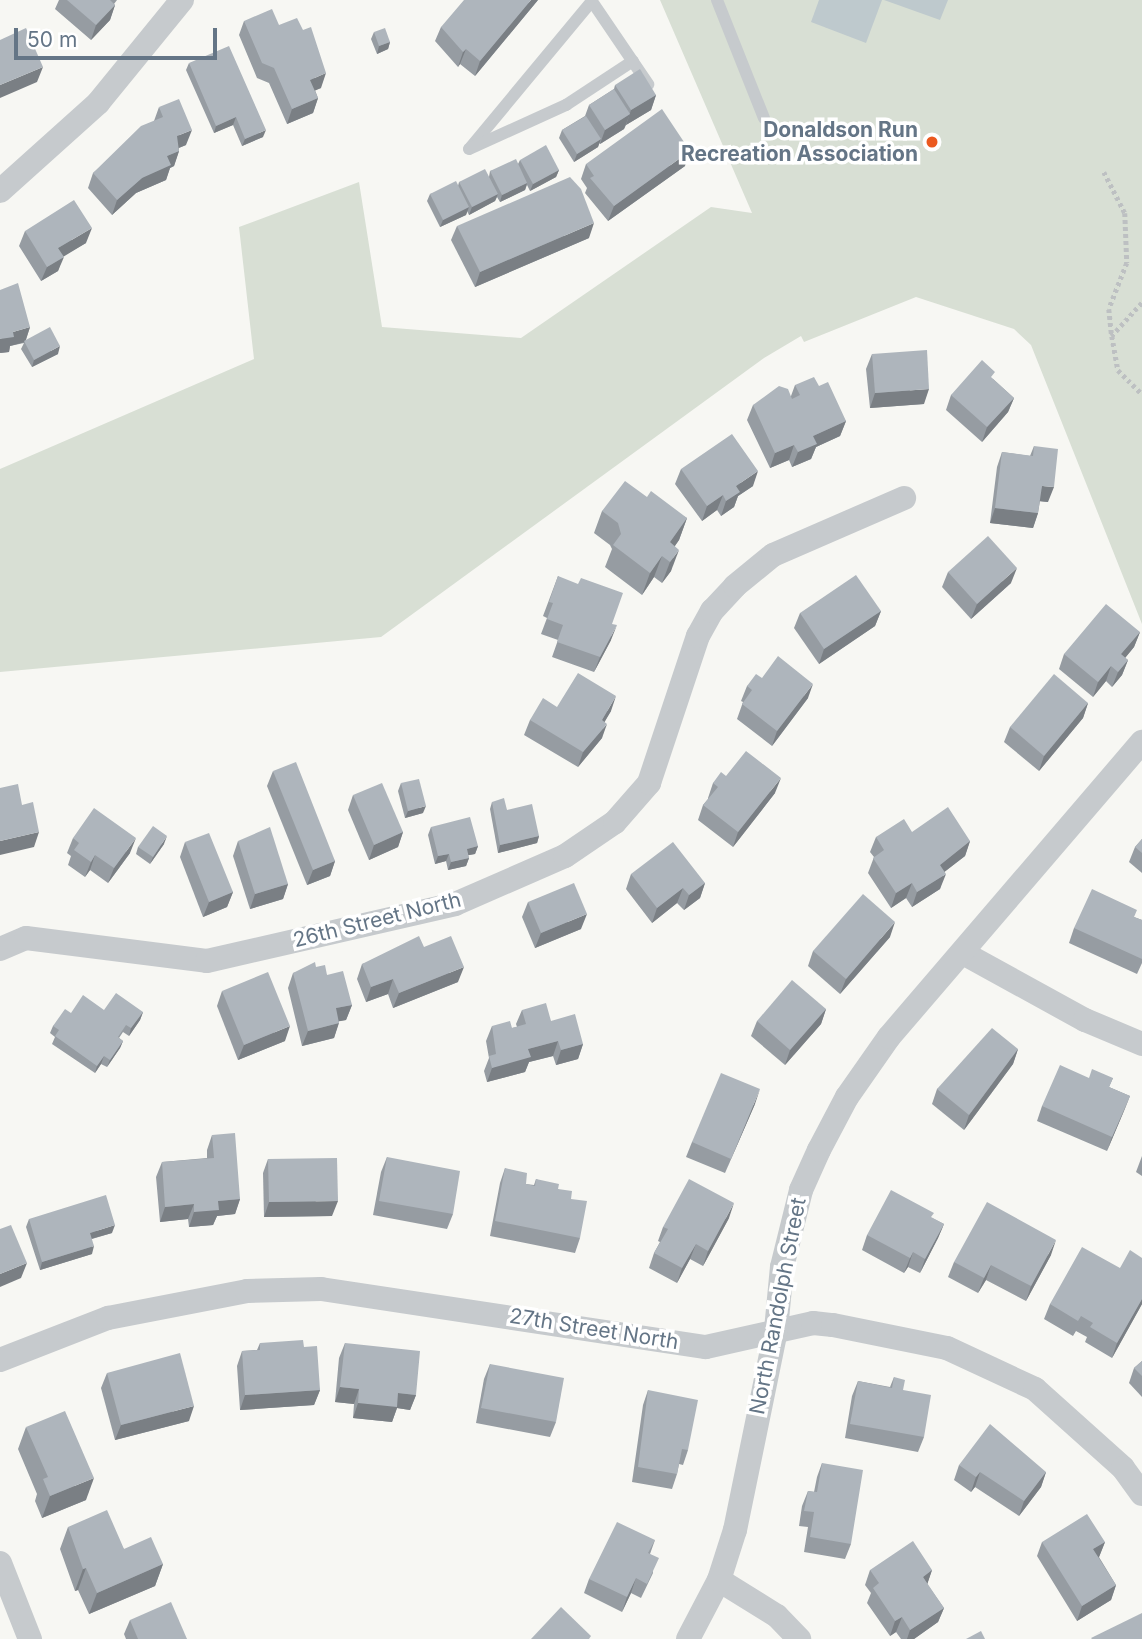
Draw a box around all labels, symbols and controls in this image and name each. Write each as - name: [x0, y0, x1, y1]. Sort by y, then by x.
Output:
- scale bar: [18, 14, 220, 58]
- text: 50 m: [27, 27, 77, 52]
- place label: Donaldson Run Recreation Association: [681, 117, 918, 167]
- marker: Donaldson Run Recreation Association: [924, 134, 940, 150]
- street label: 26th Street North: [290, 887, 464, 953]
- street label: North Randolph Street: [745, 1195, 811, 1417]
- street label: 27th Street North: [508, 1303, 680, 1355]

